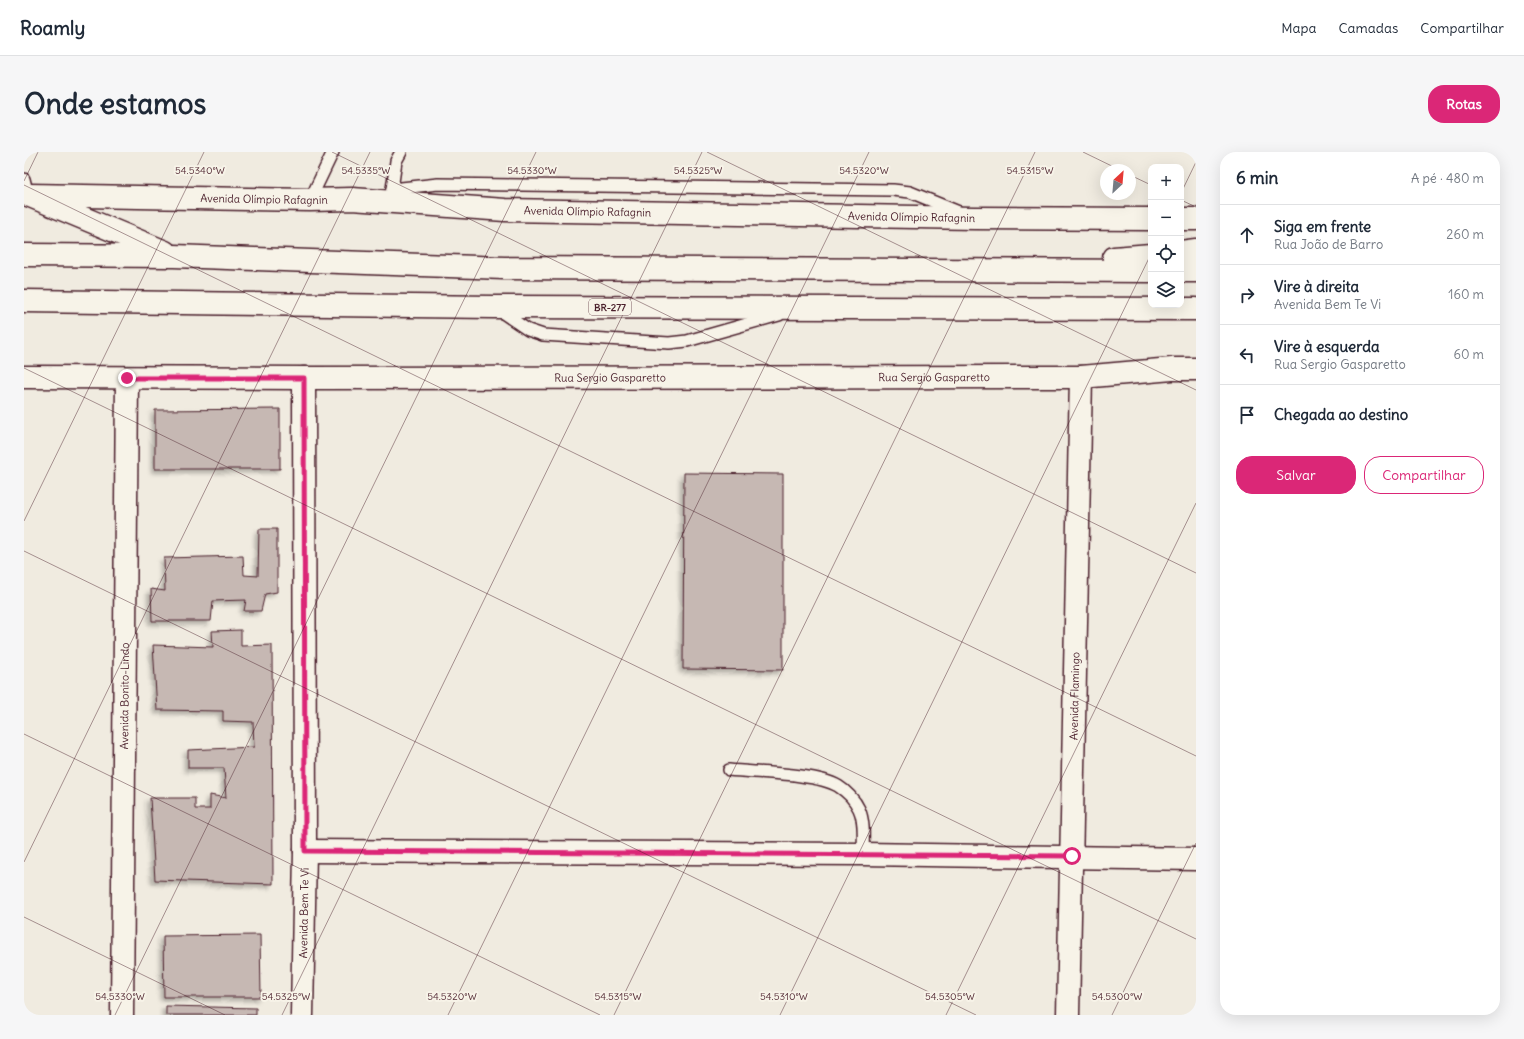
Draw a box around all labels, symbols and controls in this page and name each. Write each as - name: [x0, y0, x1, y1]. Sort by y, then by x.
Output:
- text: Roamly: [20, 16, 85, 40]
- text: Mapa: [1281, 19, 1316, 37]
- text: Camadas: [1338, 19, 1398, 37]
- text: Compartilhar: [1420, 19, 1504, 37]
- button: Rotas: [1428, 85, 1500, 123]
- text: Onde estamos: [24, 86, 206, 122]
- text: 54.5340°W: [175, 164, 225, 177]
- text: 54.5335°W: [342, 164, 390, 177]
- text: 54.5330°W: [507, 164, 557, 177]
- text: 54.5325°W: [674, 164, 722, 177]
- text: 54.5320°W: [839, 164, 889, 177]
- text: 54.5315°W: [1006, 164, 1054, 177]
- north arrow: [1100, 164, 1136, 200]
- map controls: [1148, 164, 1184, 308]
- button: +: [1148, 164, 1184, 200]
- text: 6 min: [1236, 167, 1278, 189]
- text: A pé · 480 m: [1411, 170, 1484, 187]
- street label: Avenida Olímpio Rafagnin: [200, 191, 328, 207]
- button: −: [1148, 200, 1184, 236]
- street label: Avenida Olímpio Rafagnin: [524, 203, 651, 219]
- street label: Avenida Olímpio Rafagnin: [848, 209, 975, 225]
- text: Siga em frente: [1274, 217, 1371, 236]
- icon: ahead: [1236, 224, 1258, 246]
- text: 260 m: [1446, 226, 1484, 243]
- button: locate: [1148, 236, 1184, 272]
- text: Rua João de Barro: [1274, 236, 1383, 253]
- button: layers: [1148, 272, 1184, 308]
- text: Vire à direita: [1274, 277, 1359, 296]
- icon: right: [1236, 284, 1258, 306]
- text: 160 m: [1448, 286, 1484, 303]
- text: Avenida Bem Te Vi: [1274, 296, 1381, 313]
- road number: BR-277: [589, 299, 631, 315]
- text: Vire à esquerda: [1274, 337, 1380, 356]
- icon: left: [1236, 344, 1258, 366]
- text: 60 m: [1453, 346, 1484, 363]
- text: Rua Sergio Gasparetto: [1274, 356, 1406, 373]
- route end: [118, 369, 136, 387]
- street label: Rua Sergio Gasparetto: [878, 370, 990, 384]
- street label: Rua Sergio Gasparetto: [554, 371, 666, 385]
- icon: arrive: [1236, 404, 1258, 426]
- text: Chegada ao destino: [1274, 405, 1408, 424]
- button: Salvar: [1236, 456, 1356, 494]
- button: Compartilhar: [1364, 456, 1484, 494]
- street label: Avenida Bonito-Lindo: [117, 643, 132, 749]
- street label: Avenida Flamingo: [1067, 652, 1082, 740]
- route start: [1063, 847, 1081, 865]
- street label: Avenida Bem Te Vi: [296, 867, 312, 959]
- text: 54.5330°W: [95, 990, 145, 1003]
- text: 54.5325°W: [262, 990, 310, 1003]
- text: 54.5320°W: [427, 990, 477, 1003]
- text: 54.5315°W: [594, 990, 642, 1003]
- text: 54.5310°W: [760, 990, 808, 1003]
- text: 54.5305°W: [925, 990, 975, 1003]
- text: 54.5300°W: [1092, 990, 1142, 1003]

